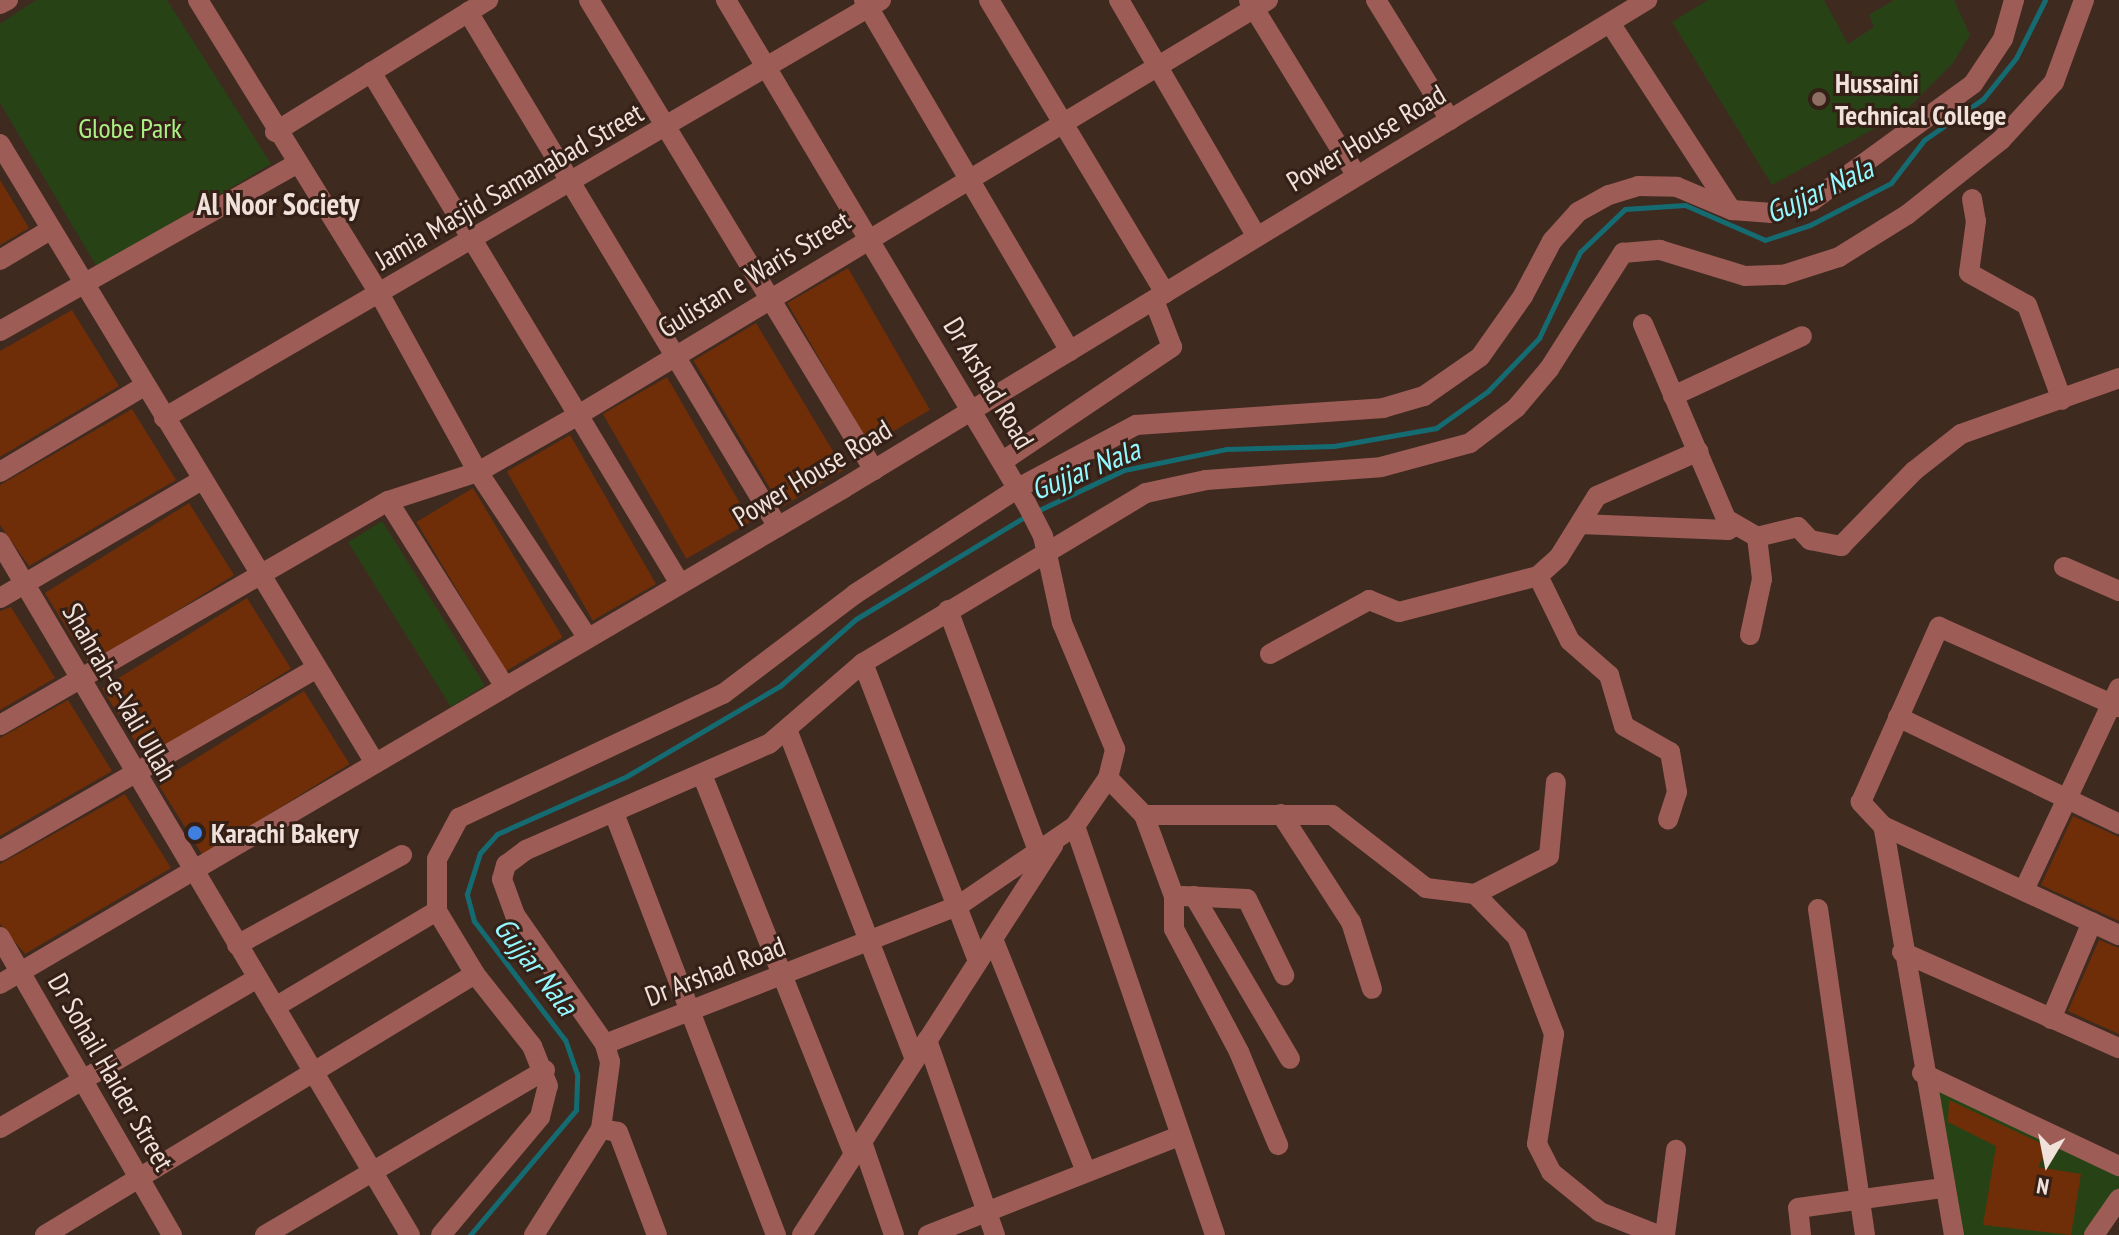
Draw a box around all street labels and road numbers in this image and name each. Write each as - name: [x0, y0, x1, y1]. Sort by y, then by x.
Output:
- street label: Power House Road: [1281, 77, 1451, 199]
- street label: Jamia Masjid Samanabad Street: [369, 96, 649, 276]
- street label: Gulistan e Waris Street: [652, 203, 856, 345]
- street label: Dr Arshad Road: [936, 311, 1042, 455]
- street label: Power House Road: [727, 412, 897, 534]
- street label: Shahrah-e-Vali Ullah: [56, 597, 184, 787]
- street label: Dr Arshad Road: [640, 929, 790, 1013]
- street label: Dr Sohail Haider Street: [41, 967, 181, 1177]

